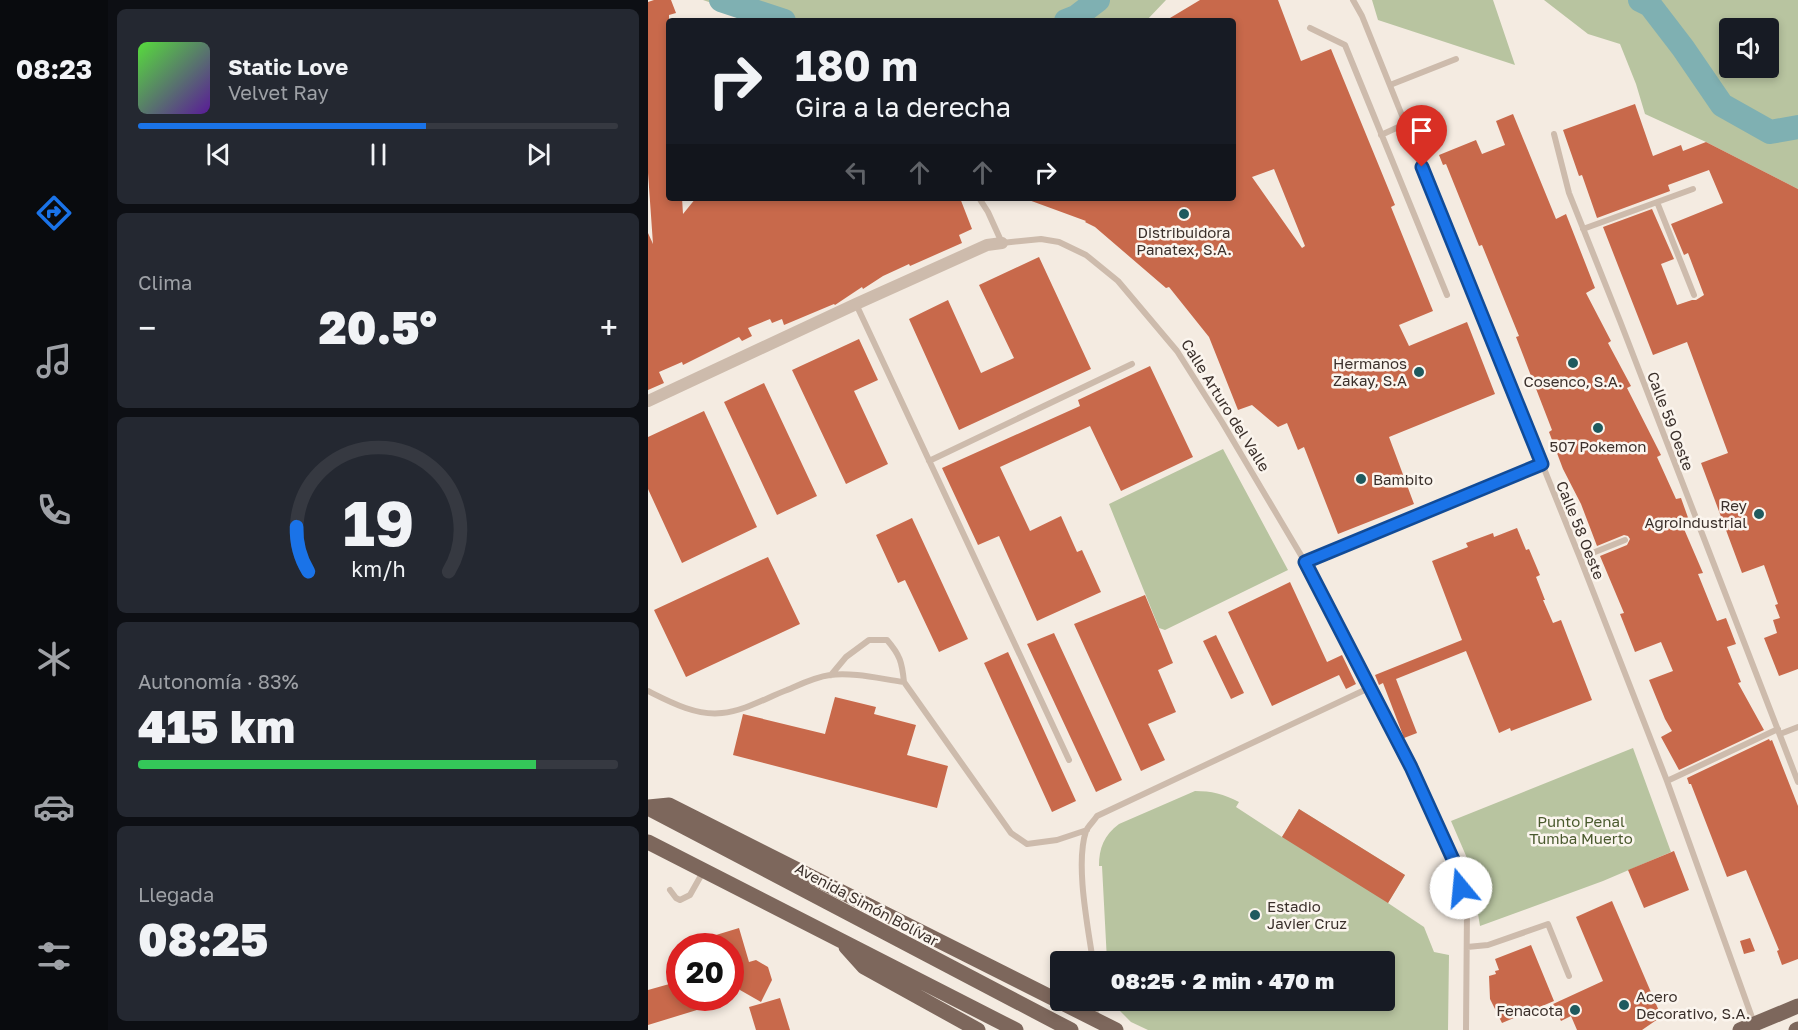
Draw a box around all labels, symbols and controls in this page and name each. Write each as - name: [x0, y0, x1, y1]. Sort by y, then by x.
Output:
- map controls: [1719, 18, 1779, 78]
- button: sound: [1719, 18, 1779, 78]
- text: 180 m: [795, 40, 918, 90]
- icon: right: [696, 42, 774, 120]
- text: 08:23: [16, 53, 92, 85]
- text: Static Love: [228, 53, 348, 80]
- text: Velvet Ray: [228, 80, 329, 104]
- text: Gira a la derecha: [795, 91, 1011, 123]
- pin: [1396, 105, 1447, 167]
- icon: arrive: [1405, 114, 1438, 147]
- icon: previous: [202, 138, 235, 171]
- icon: pause: [362, 138, 395, 171]
- icon: next: [522, 138, 555, 171]
- icon: left: [840, 156, 873, 189]
- icon: ahead: [903, 156, 936, 189]
- icon: ahead: [966, 156, 999, 189]
- icon: right: [1029, 156, 1062, 189]
- icon: directions: [33, 192, 75, 234]
- marker: Distribuidora Panatex, S.A.: [1177, 207, 1191, 221]
- place label: Distribuidora Panatex, S.A.: [1136, 223, 1232, 258]
- text: Clima: [138, 270, 192, 294]
- text: 20.5°: [319, 300, 437, 354]
- text: −: [138, 308, 156, 347]
- text: +: [600, 308, 618, 347]
- street label: Calle Arturo del Valle: [1178, 336, 1274, 475]
- icon: music: [33, 340, 75, 382]
- place label: Hermanos Zakay, S.A: [1333, 354, 1407, 389]
- marker: Cosenco, S.A.: [1566, 356, 1580, 370]
- marker: Hermanos Zakay, S.A: [1412, 365, 1426, 379]
- street label: Calle 59 Oeste: [1644, 369, 1698, 473]
- place label: Cosenco, S.A.: [1523, 372, 1623, 390]
- marker: 507 Pokemon: [1591, 421, 1605, 435]
- place label: 507 Pokemon: [1550, 437, 1646, 455]
- place label: Bambito: [1373, 470, 1433, 488]
- marker: Bambito: [1354, 472, 1368, 486]
- street label: Calle 58 Oeste: [1553, 478, 1609, 582]
- text: 19: [342, 485, 414, 560]
- icon: phone: [33, 489, 75, 531]
- place label: Rey Agroindustrial: [1645, 496, 1748, 531]
- marker: Rey Agroindustrial: [1752, 507, 1766, 521]
- text: km/h: [351, 556, 405, 582]
- icon: climate: [33, 638, 75, 680]
- text: Autonomía · 83%: [138, 669, 298, 693]
- text: 415 km: [138, 699, 295, 753]
- icon: car: [33, 786, 75, 828]
- park label: Punto Penal Tumba Muerto: [1529, 812, 1633, 847]
- position arrow: [1429, 856, 1493, 920]
- street label: Avenida Simón Bolívar: [792, 859, 942, 949]
- text: Llegada: [138, 882, 214, 906]
- place label: Estadio Javier Cruz: [1267, 897, 1347, 932]
- marker: Estadio Javier Cruz: [1248, 908, 1262, 922]
- text: 08:25: [138, 912, 268, 966]
- speed limit sign: 20: [666, 933, 744, 1011]
- icon: filters: [33, 935, 75, 977]
- text: 08:25 · 2 min · 470 m: [1111, 967, 1334, 994]
- place label: Acero Decorativo, S.A.: [1636, 987, 1750, 1022]
- marker: Acero Decorativo, S.A.: [1617, 998, 1631, 1012]
- place label: Fenacota: [1496, 1001, 1563, 1019]
- marker: Fenacota: [1568, 1003, 1582, 1017]

